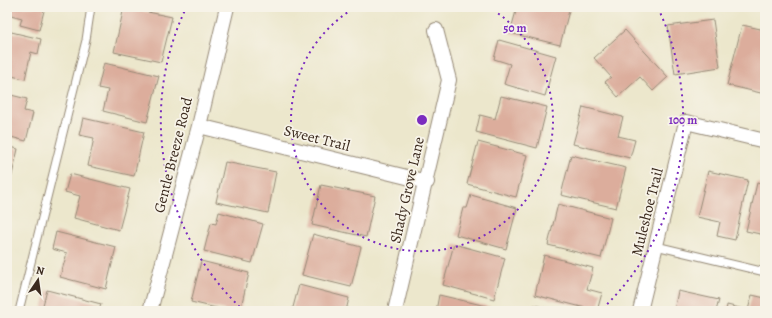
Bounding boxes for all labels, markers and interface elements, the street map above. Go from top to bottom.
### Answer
text: 50 m [503,20,527,36]
street label: Gentle Breeze Road [149,94,197,215]
text: 100 m [669,112,697,128]
centre of rings [415,113,429,127]
street label: Sweet Trail [282,120,353,156]
street label: Shady Grove Lane [385,135,429,245]
street label: Muleshoe Trail [626,165,668,258]
north arrow [18,260,58,300]
text: N [35,263,46,279]

